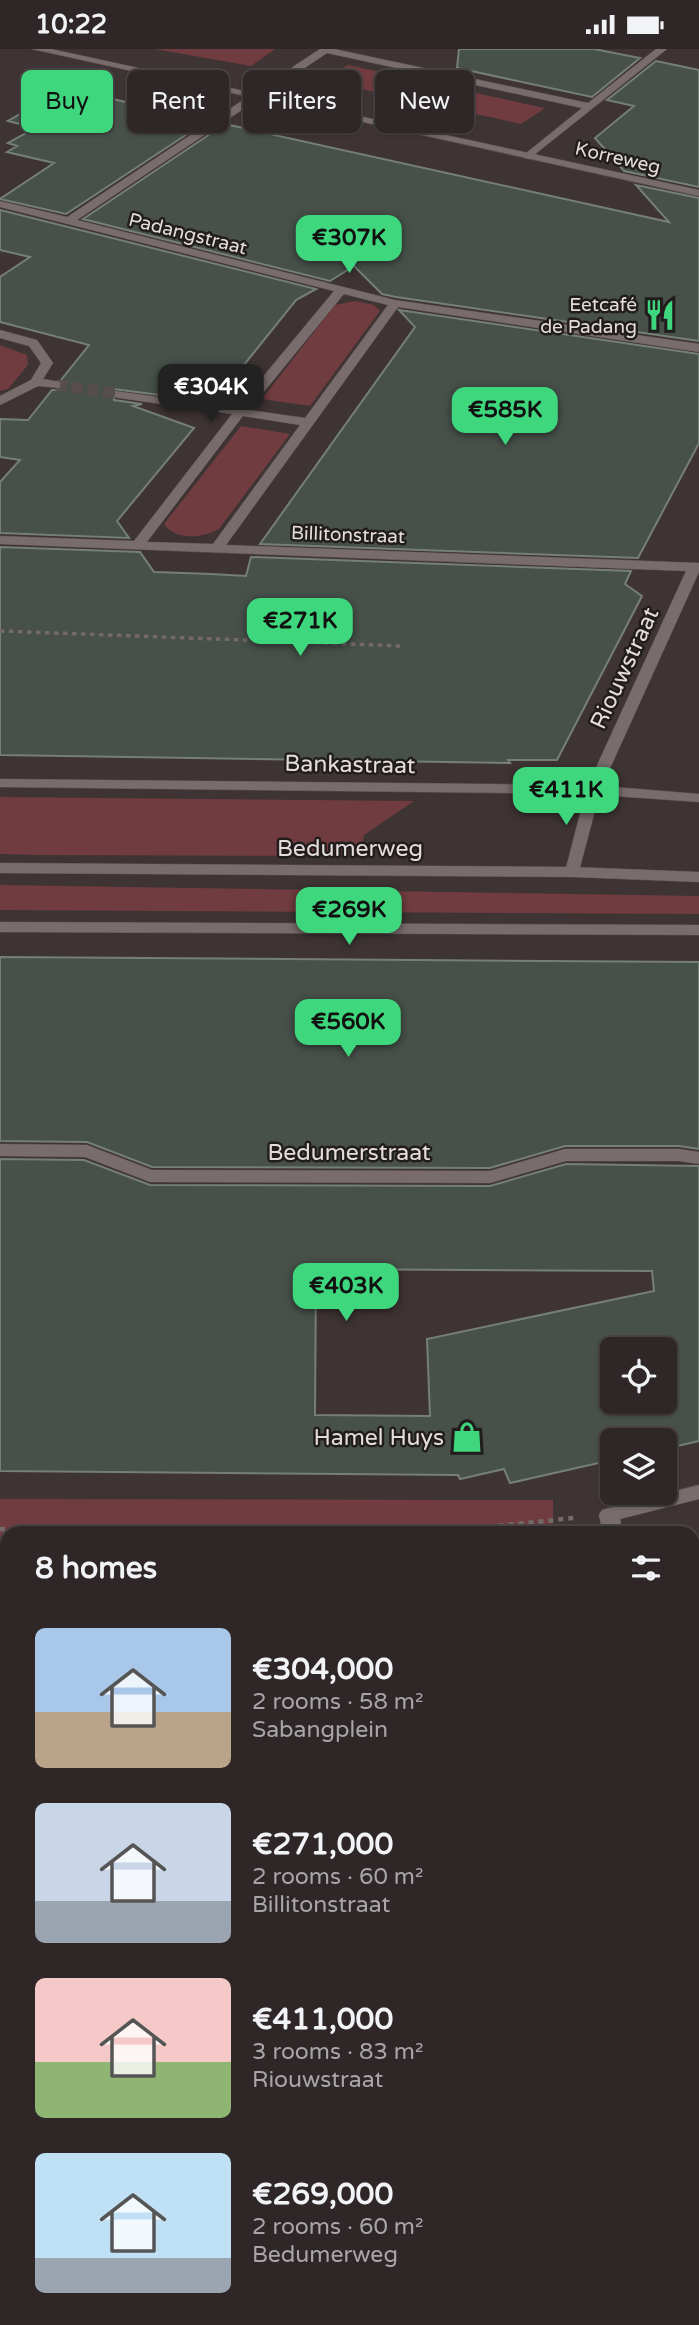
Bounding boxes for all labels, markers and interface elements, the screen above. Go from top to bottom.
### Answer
text: 10:22 [35,9,107,40]
chip: Buy [21,70,113,133]
chip: Rent [127,70,229,133]
chip: Filters [243,70,361,133]
chip: New [375,70,474,133]
street label: Korreweg [573,137,663,178]
street label: Padangstraat [126,209,249,259]
pin: €307K [300,215,398,275]
text: €307K [312,224,386,252]
place label: Eetcafé de Padang [540,294,637,338]
restaurant icon: Eetcafé de Padang [643,298,677,332]
pin: €304K [162,365,260,424]
text: €304K [174,373,248,401]
pin: €585K [456,387,554,447]
text: €585K [468,396,542,424]
street label: Billitonstraat [291,522,405,548]
pin: €271K [251,599,349,658]
street label: Riouwstraat [584,603,665,734]
text: €271K [263,607,337,635]
street label: Bankastraat [284,750,416,780]
pin: €411K [517,767,615,827]
text: €411K [529,776,603,804]
street label: Bedumerweg [277,835,423,863]
pin: €269K [300,887,398,947]
text: €269K [312,896,386,924]
pin: €560K [299,999,397,1059]
text: €560K [311,1008,385,1036]
street label: Bedumerstraat [267,1139,431,1167]
pin: €403K [297,1263,395,1323]
text: €403K [309,1272,383,1300]
map controls [600,1337,677,1505]
button: locate [600,1337,677,1414]
shop icon: Hamel Huys [450,1420,484,1454]
place label: Hamel Huys [313,1424,444,1452]
button: layers [600,1428,677,1505]
icon: filters [627,1549,665,1587]
text: 8 homes [35,1550,157,1587]
text: €304,000 [252,1651,393,1688]
icon: home [91,1656,175,1740]
text: 2 rooms · 58 m² [252,1688,423,1716]
text: Sabangplein [252,1716,388,1744]
text: €271,000 [252,1826,393,1863]
icon: home [91,1831,175,1915]
text: 2 rooms · 60 m² [252,1863,423,1891]
text: Billitonstraat [252,1891,390,1919]
text: €411,000 [252,2001,393,2038]
icon: home [91,2006,175,2090]
text: 3 rooms · 83 m² [252,2038,423,2066]
text: Riouwstraat [252,2066,383,2094]
text: €269,000 [252,2176,393,2213]
icon: home [91,2181,175,2265]
text: 2 rooms · 60 m² [252,2213,423,2241]
text: Bedumerweg [252,2241,398,2269]

